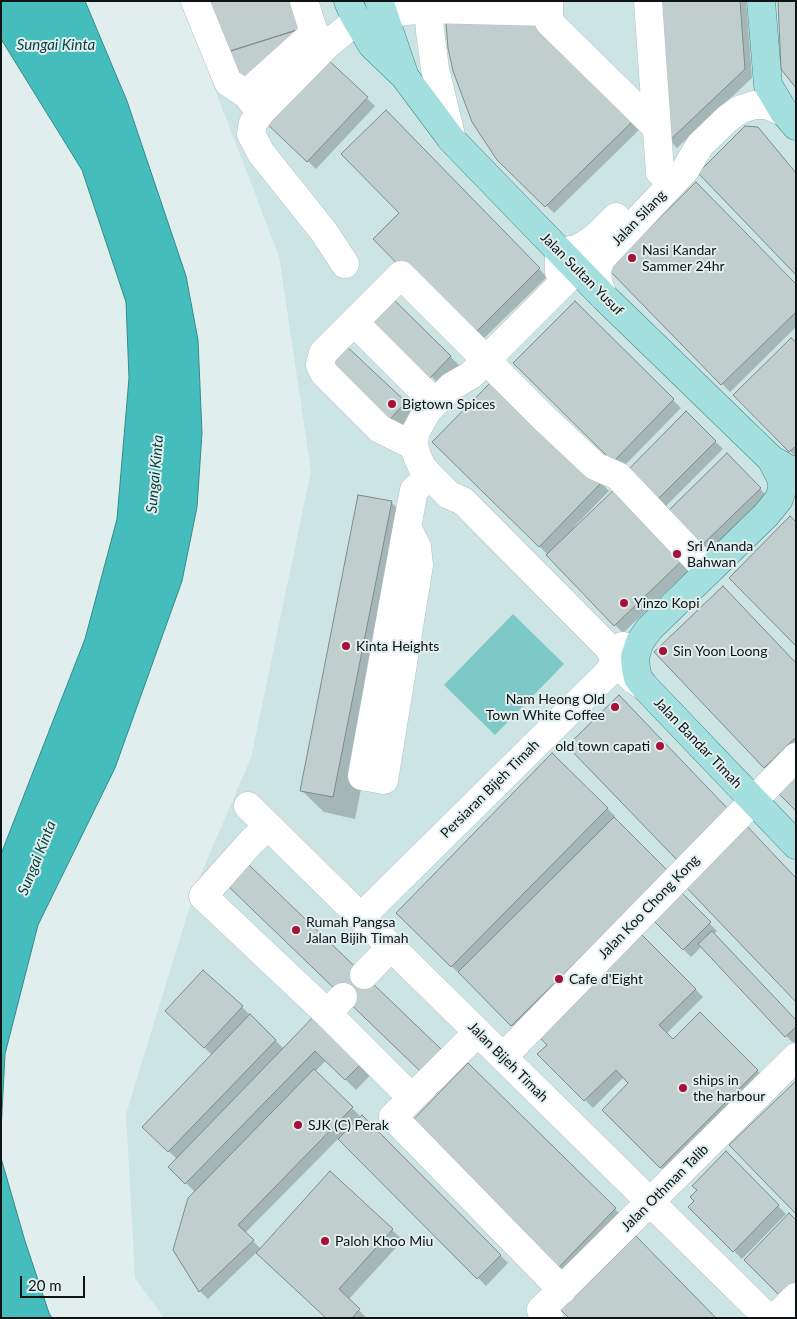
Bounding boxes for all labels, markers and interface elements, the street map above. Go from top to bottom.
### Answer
water label: Sungai Kinta [17,36,95,54]
street label: Jalan Silang [608,187,670,249]
street label: Jalan Sultan Yusuf [537,229,627,319]
place label: Nasi Kandar Sammer 24hr [642,242,725,274]
marker: Nasi Kandar Sammer 24hr [626,252,638,264]
place label: Bigtown Spices [402,396,495,412]
marker: Bigtown Spices [386,398,398,410]
water label: Sungai Kinta [143,434,167,514]
place label: Sri Ananda Bahwan [687,538,753,570]
marker: Sri Ananda Bahwan [671,548,683,560]
place label: Yinzo Kopi [634,595,700,611]
marker: Yinzo Kopi [618,597,630,609]
place label: Kinta Heights [356,638,439,654]
marker: Kinta Heights [340,640,352,652]
place label: Sin Yoon Loong [673,643,767,659]
marker: Sin Yoon Loong [657,645,669,657]
place label: Nam Heong Old Town White Coffee [486,691,605,724]
street label: Jalan Bandar Timah [651,694,745,792]
marker: Nam Heong Old Town White Coffee [609,701,621,713]
street label: Persiaran Bijeh Timah [437,736,543,842]
place label: old town capati [555,738,650,754]
marker: old town capati [654,740,666,752]
water label: Sungai Kinta [14,818,60,898]
street label: Jalan Koo Chong Kong [595,852,703,962]
place label: Rumah Pangsa Jalan Bijih Timah [306,914,409,946]
marker: Rumah Pangsa Jalan Bijih Timah [290,924,302,936]
place label: Cafe d'Eight [569,971,643,987]
marker: Cafe d'Eight [553,973,565,985]
street label: Jalan Bijeh Timah [464,1018,552,1106]
place label: ships in the harbour [693,1072,765,1104]
marker: ships in the harbour [677,1082,689,1094]
place label: SJK (C) Perak [308,1117,389,1133]
marker: SJK (C) Perak [292,1119,304,1131]
street label: Jalan Othman Talib [618,1141,712,1235]
place label: Paloh Khoo Miu [335,1233,433,1249]
marker: Paloh Khoo Miu [319,1235,331,1247]
scale bar [22,1266,88,1298]
text: 20 m [28,1276,62,1294]

